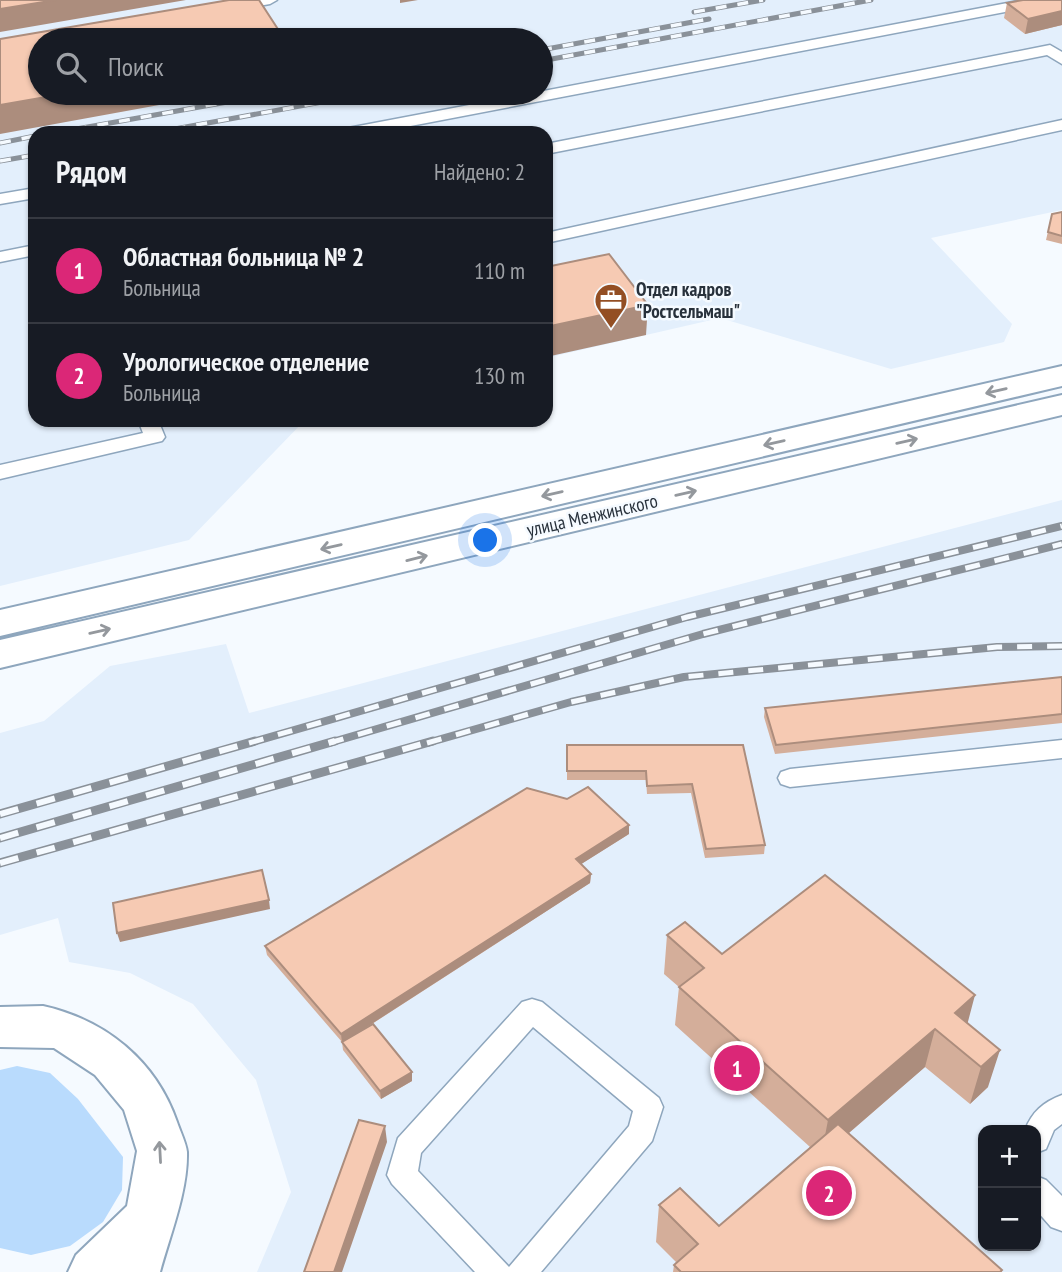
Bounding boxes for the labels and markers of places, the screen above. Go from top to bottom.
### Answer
place label: Отдел кадров "Ростсельмаш" [636,277,740,323]
office icon: Отдел кадров "Ростсельмаш" [592,281,630,330]
pin: 1 [714,1042,760,1094]
pin: 2 [806,1167,852,1219]

